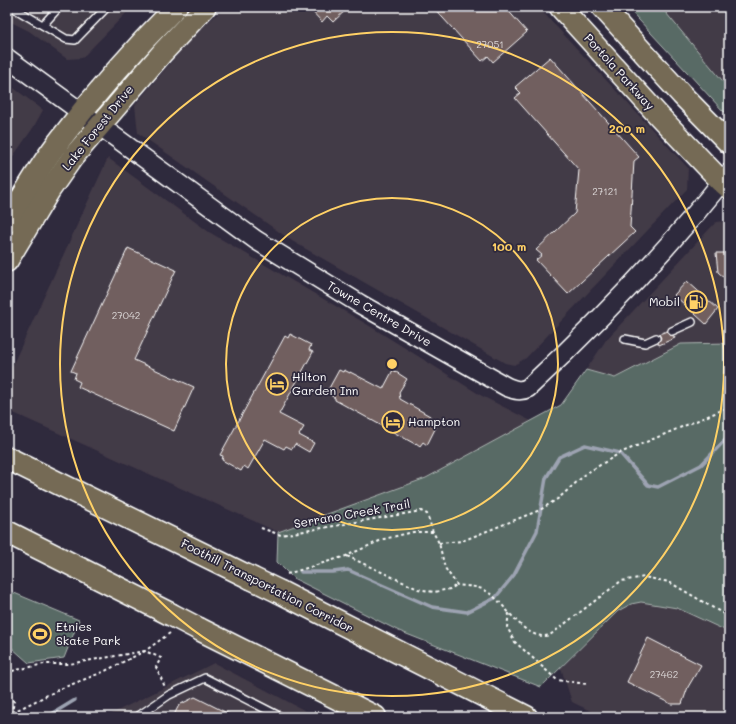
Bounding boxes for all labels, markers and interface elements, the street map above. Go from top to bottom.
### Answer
street label: Portola Parkway [581,30,658,113]
house number: 27051 [476,37,504,51]
street label: Lake Forest Drive [58,81,137,173]
text: 200 m [609,120,645,136]
house number: 27121 [592,184,618,198]
text: 100 m [492,238,526,254]
street label: Towne Centre Drive [324,277,435,350]
fuel station icon: Mobil [683,289,709,315]
place label: Mobil [649,293,680,309]
house number: 27042 [112,308,140,322]
centre of rings [385,357,399,371]
place label: Hilton Garden Inn [292,368,358,398]
hotel icon: Hilton Garden Inn [264,371,290,397]
hotel icon: Hampton [380,409,406,435]
place label: Hampton [408,413,460,429]
street label: Serrano Creek Trail [292,495,411,531]
street label: Foothill Transportation Corridor [179,535,356,636]
place label: Etnies Skate Park [56,618,120,648]
sports icon: Etnies Skate Park [27,621,53,647]
house number: 27462 [650,667,678,681]

